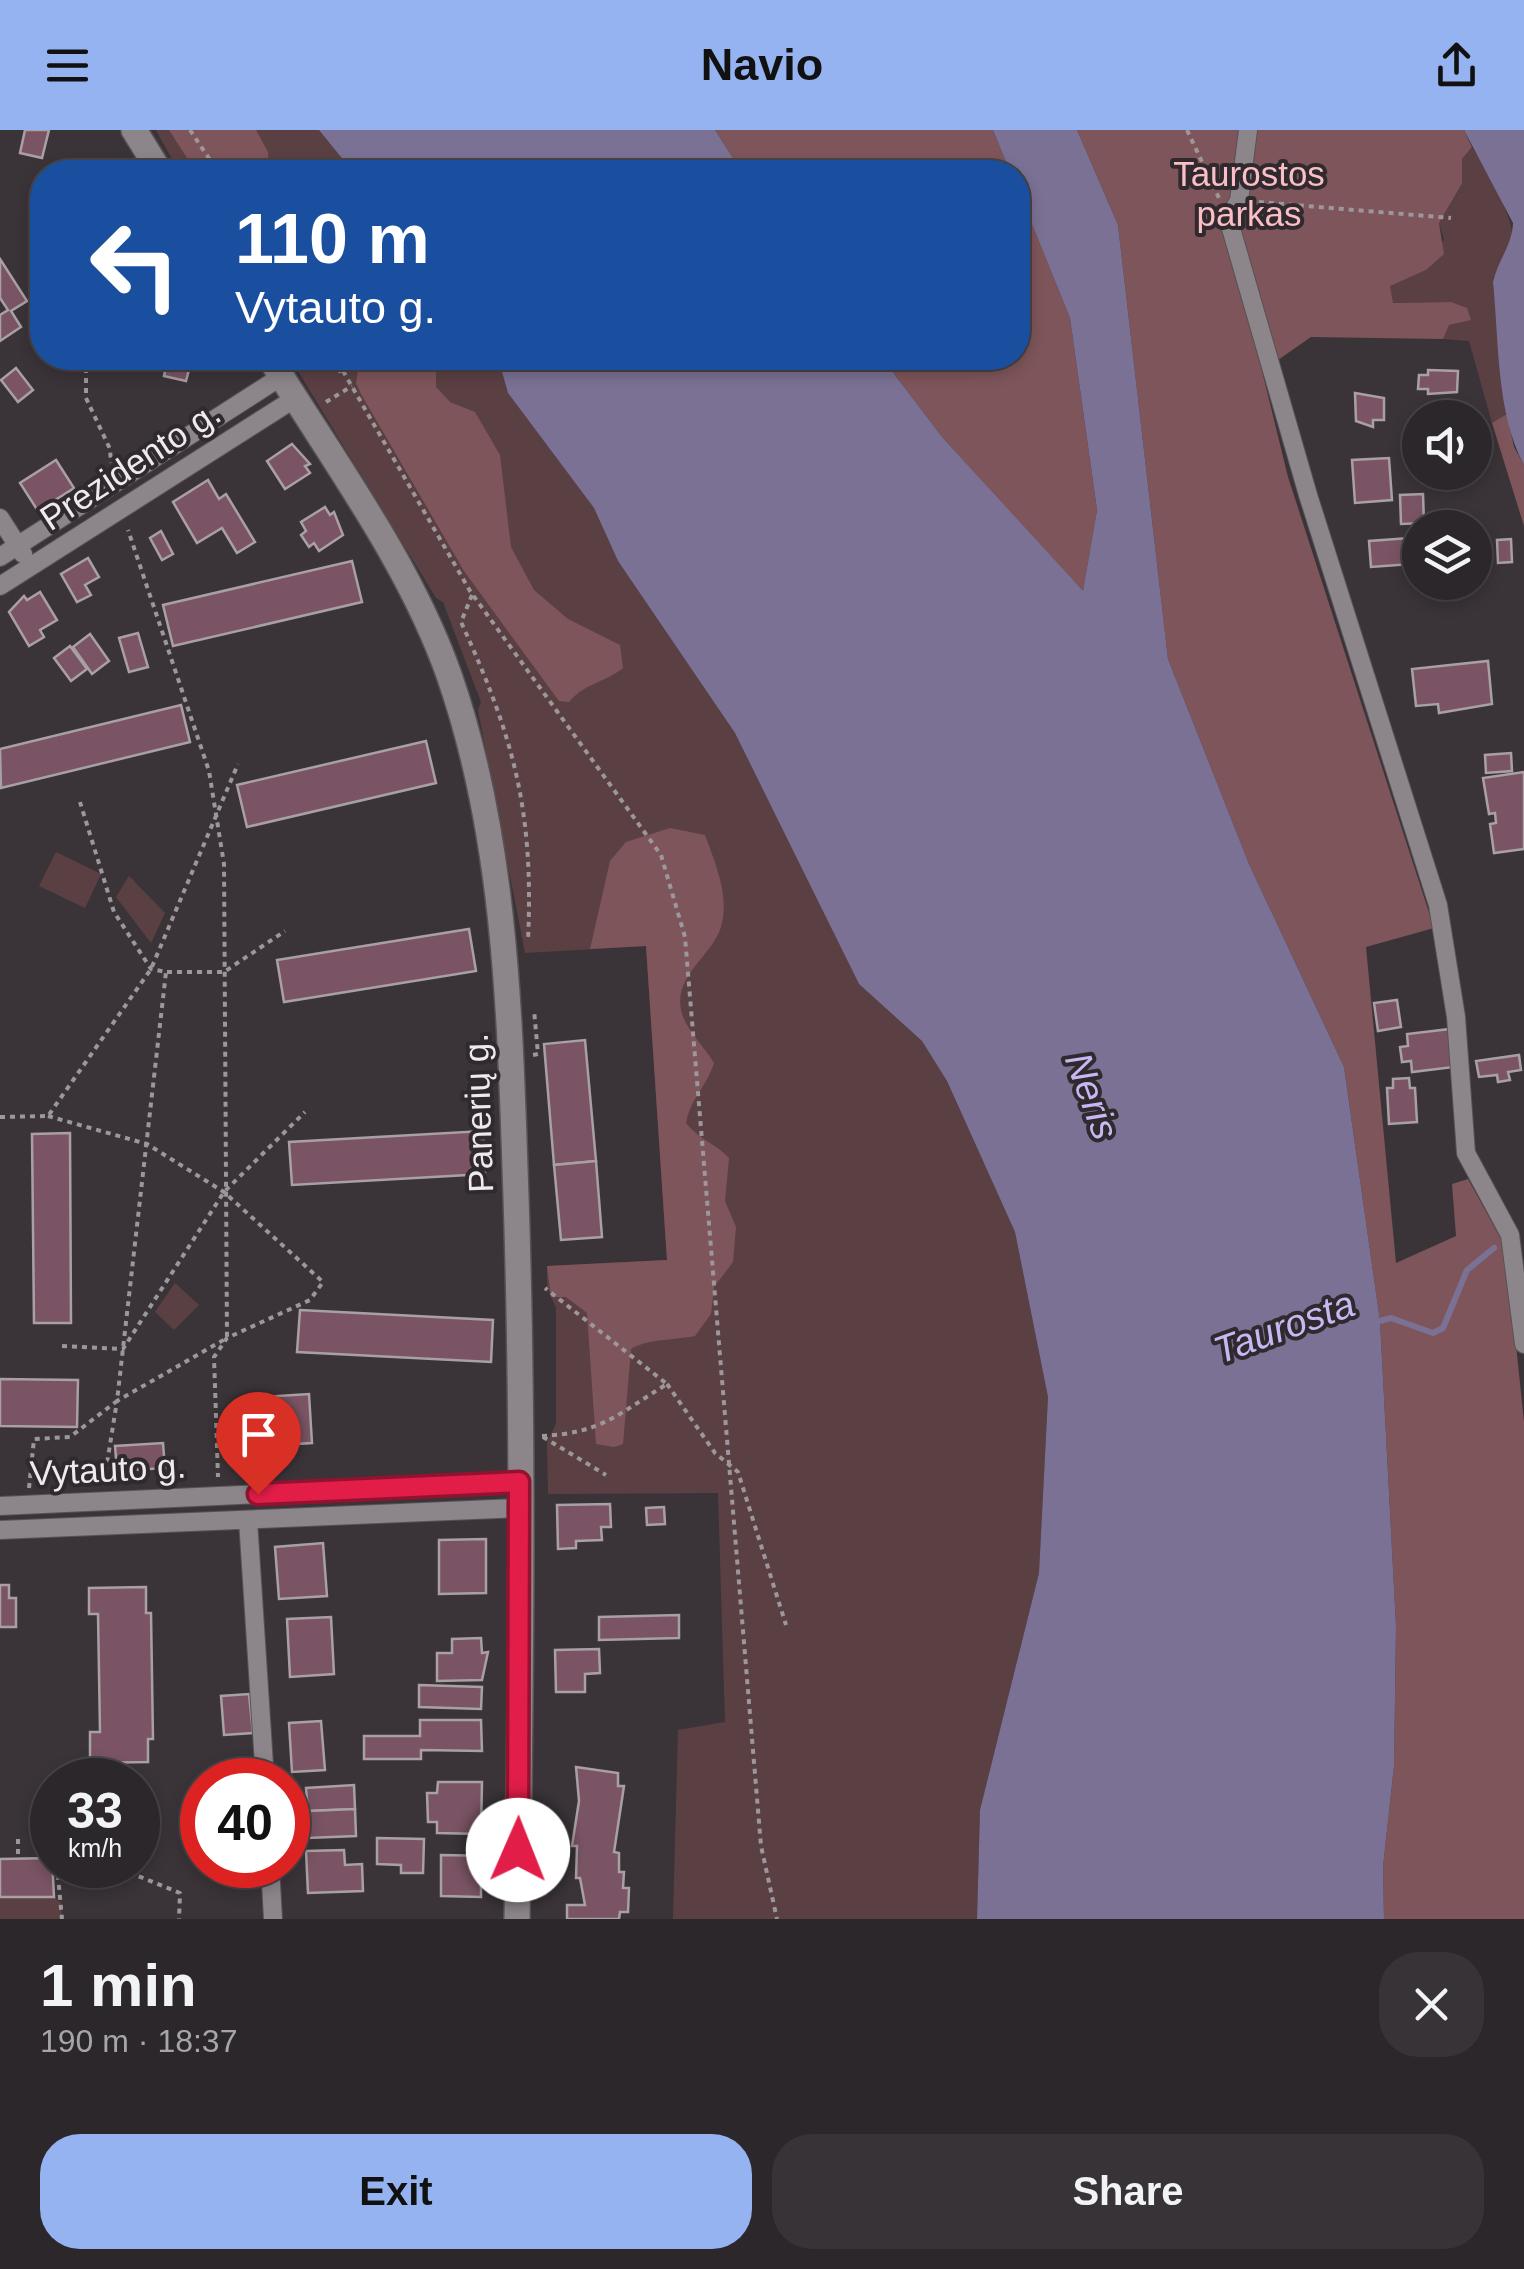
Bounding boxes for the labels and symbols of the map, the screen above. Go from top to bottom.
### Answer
park label: Taurostos parkas [1173,154,1325,233]
street label: Prezidento g. [33,392,227,538]
street label: Panerių g. [456,1033,500,1193]
water label: Neris [1057,1047,1127,1145]
water label: Taurosta [1208,1282,1360,1372]
pin [216,1392,301,1495]
street label: Vytauto g. [29,1445,187,1493]
speed limit sign: 40 [180,1758,310,1888]
position arrow [466,1798,570,1902]

